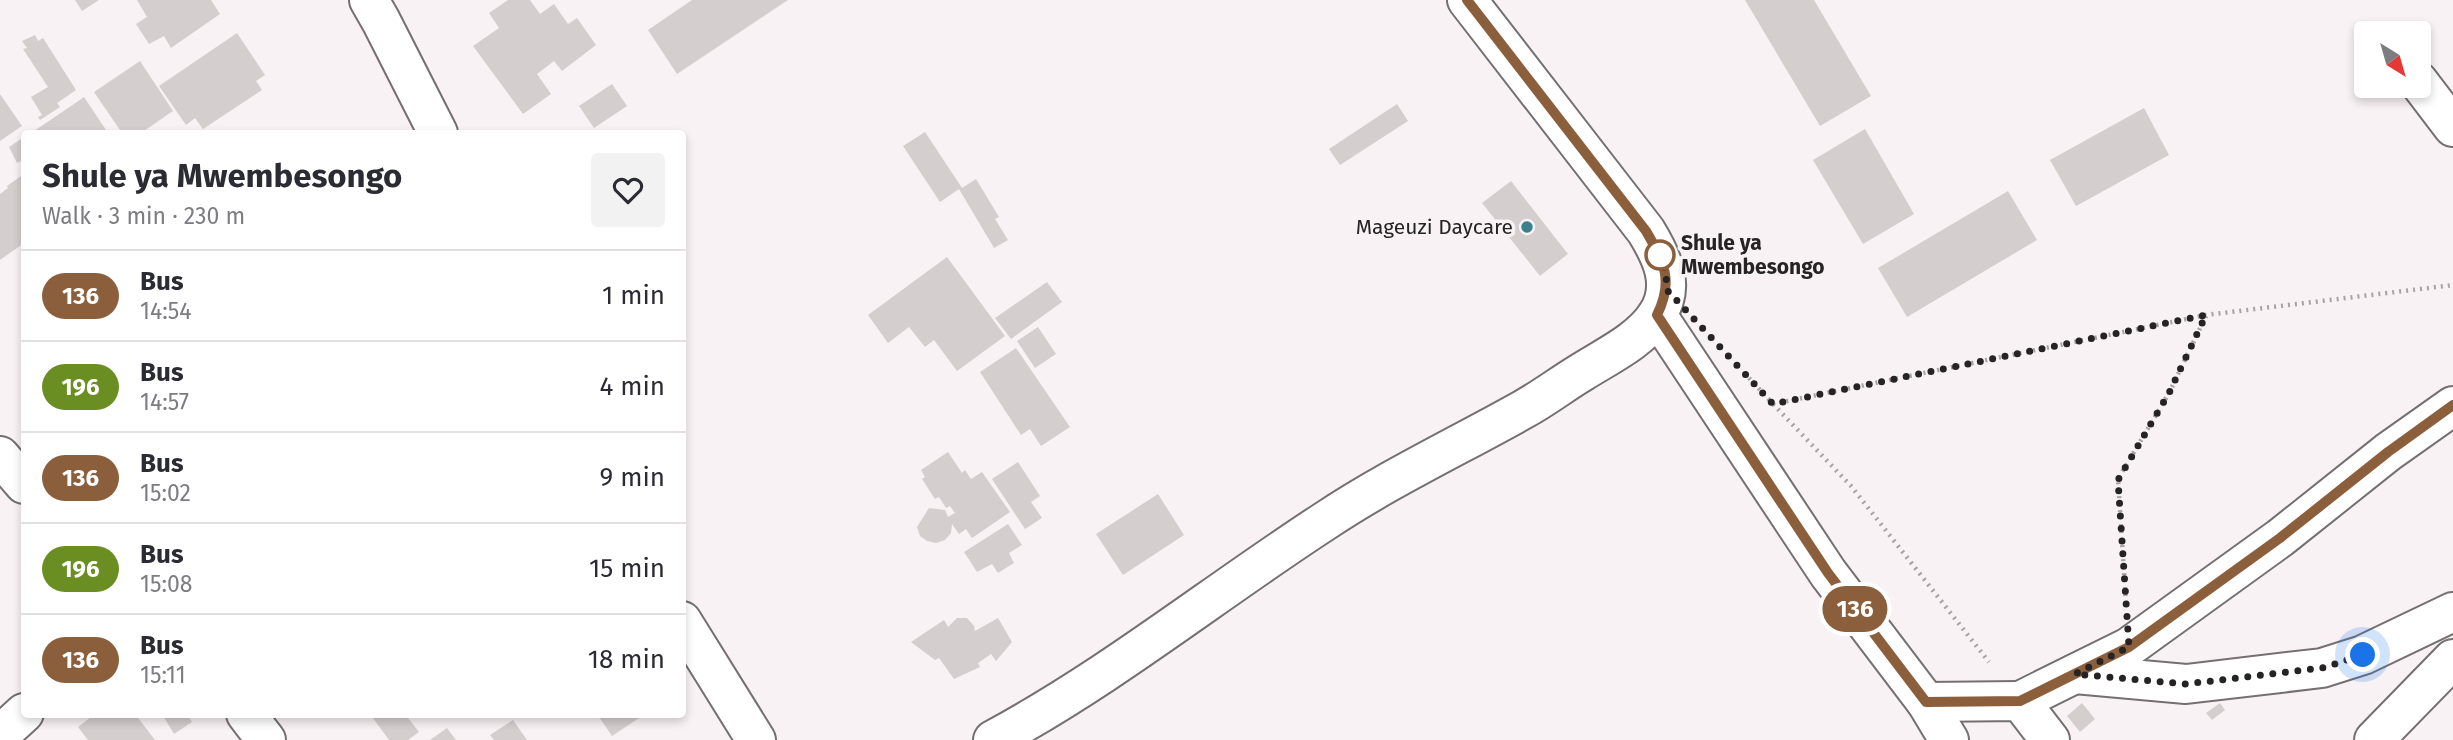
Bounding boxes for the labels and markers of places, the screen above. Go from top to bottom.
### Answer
place label: Mageuzi Daycare [1356,214,1513,240]
marker: Mageuzi Daycare [1519,219,1535,235]
place label: Shule ya Mwembesongo [1681,230,1825,280]
marker: Shule ya Mwembesongo [1645,240,1675,270]

